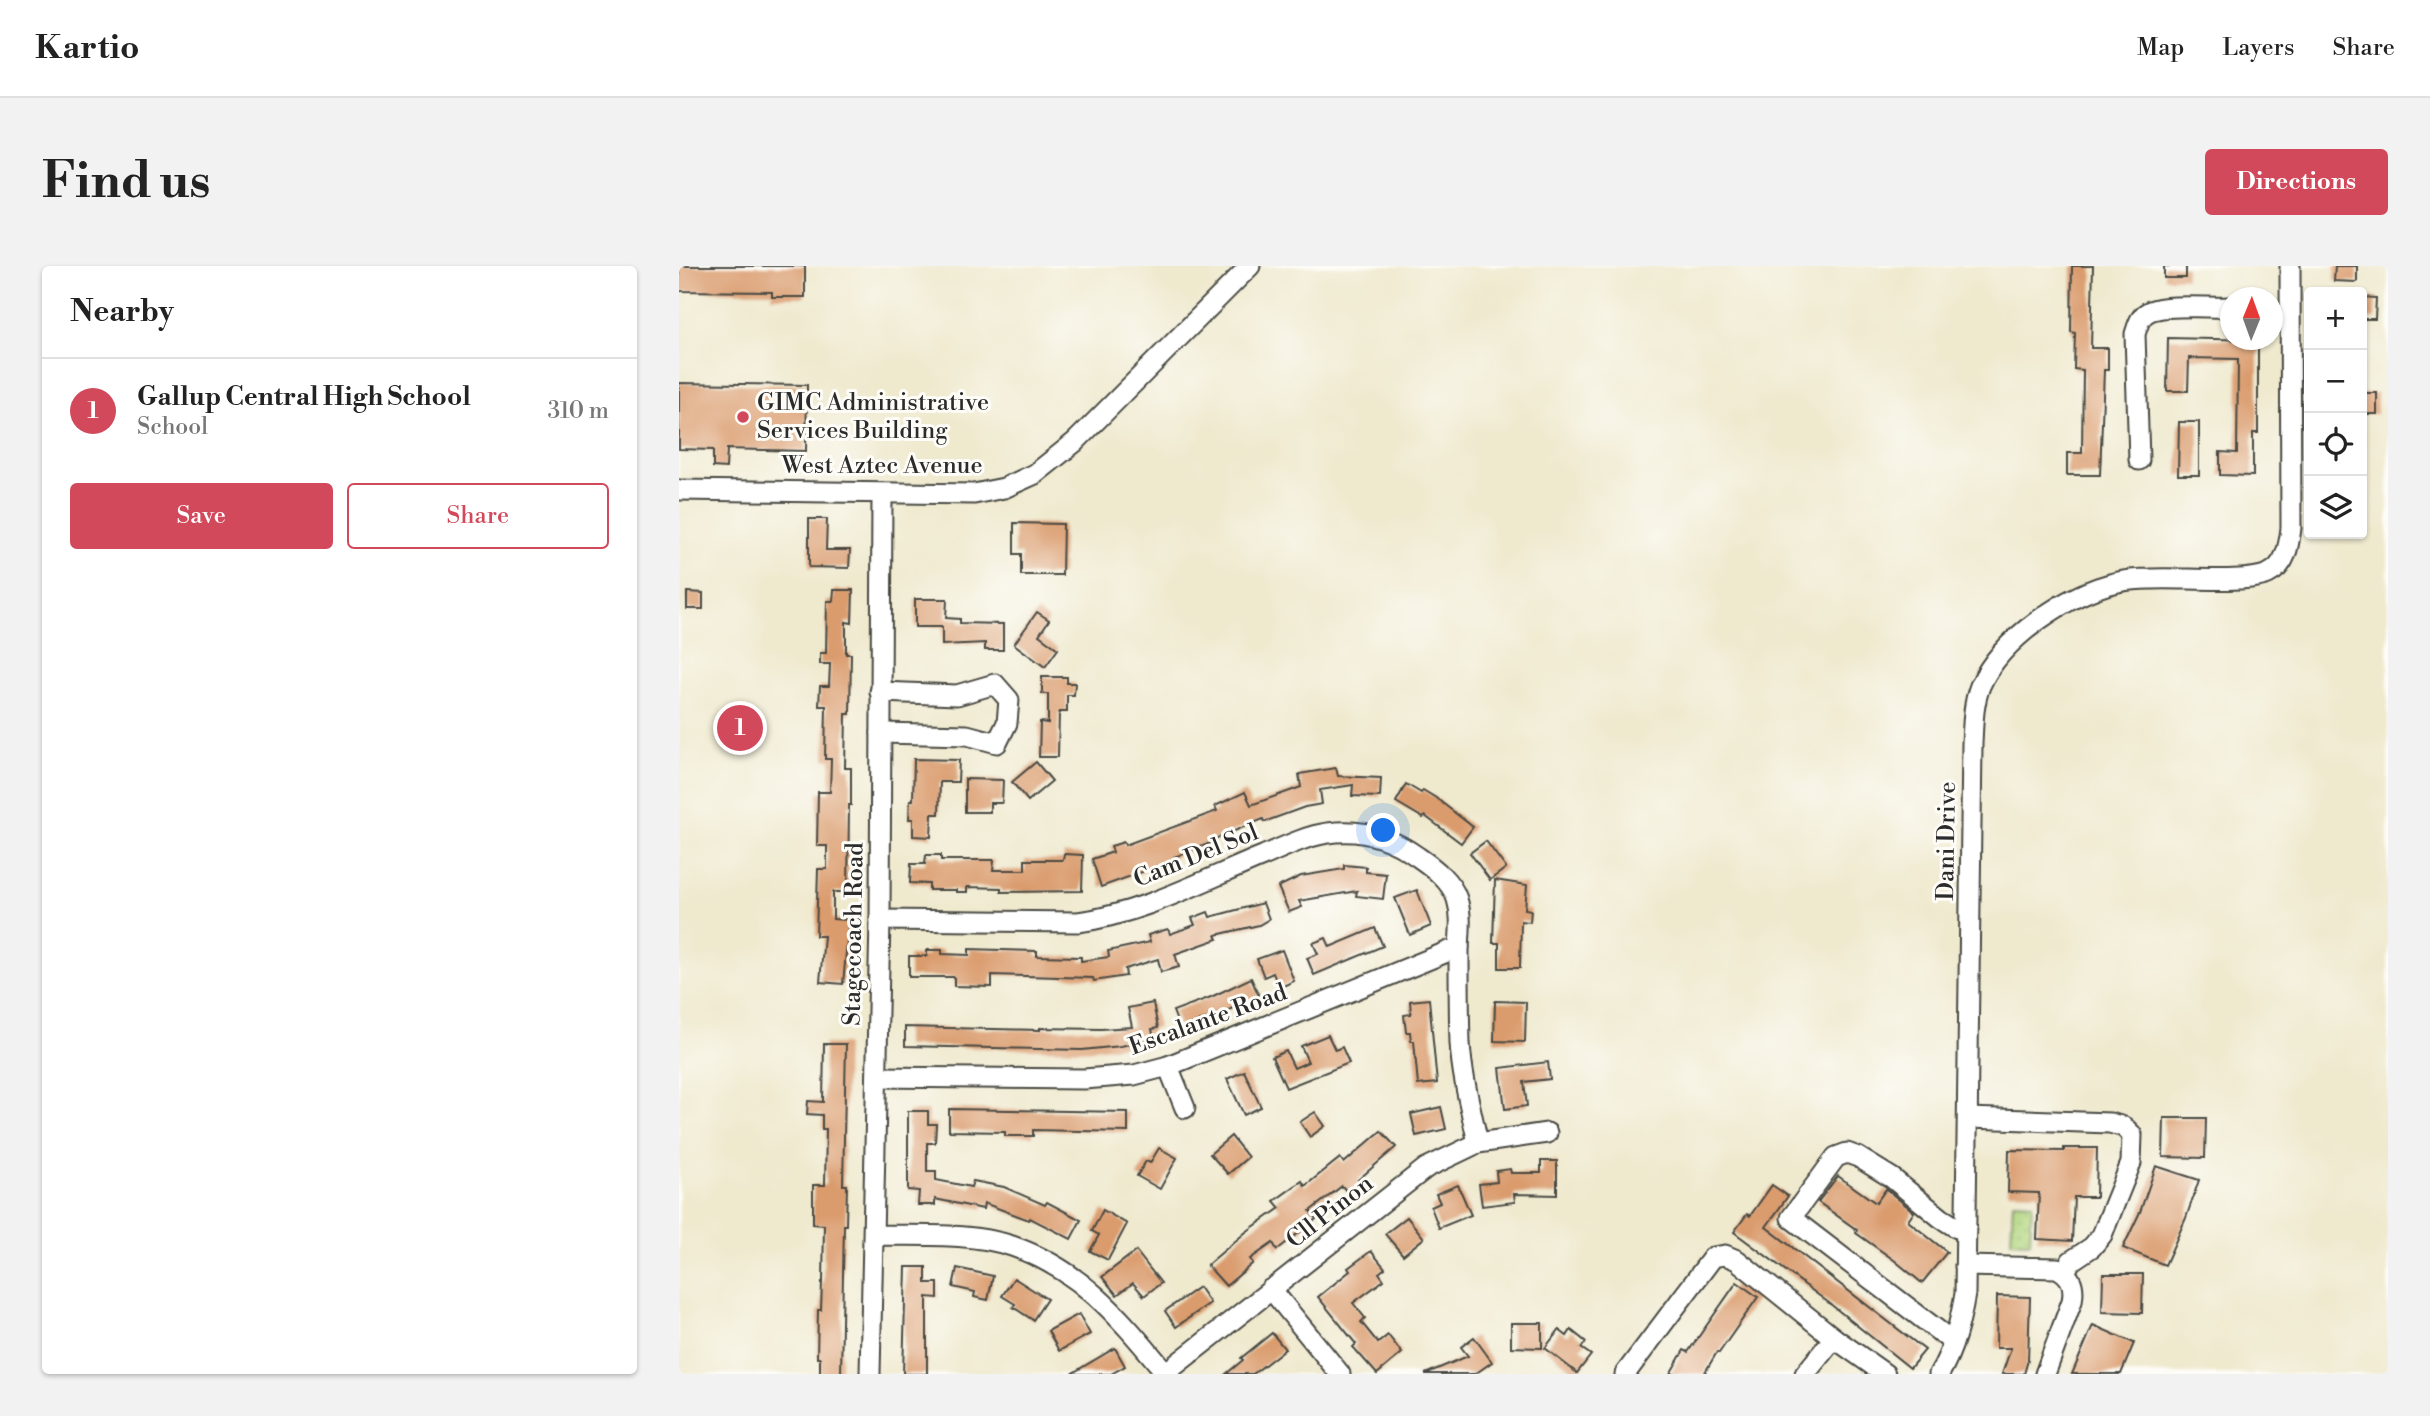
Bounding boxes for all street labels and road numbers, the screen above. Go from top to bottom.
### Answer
street label: West Aztec Avenue [780,451,983,481]
street label: Dani Drive [1931,781,1963,901]
street label: Cam Del Sol [1129,817,1263,895]
street label: Stagecoach Road [837,842,871,1026]
street label: Escalante Road [1125,977,1291,1062]
street label: Cll Pinon [1281,1169,1379,1255]

